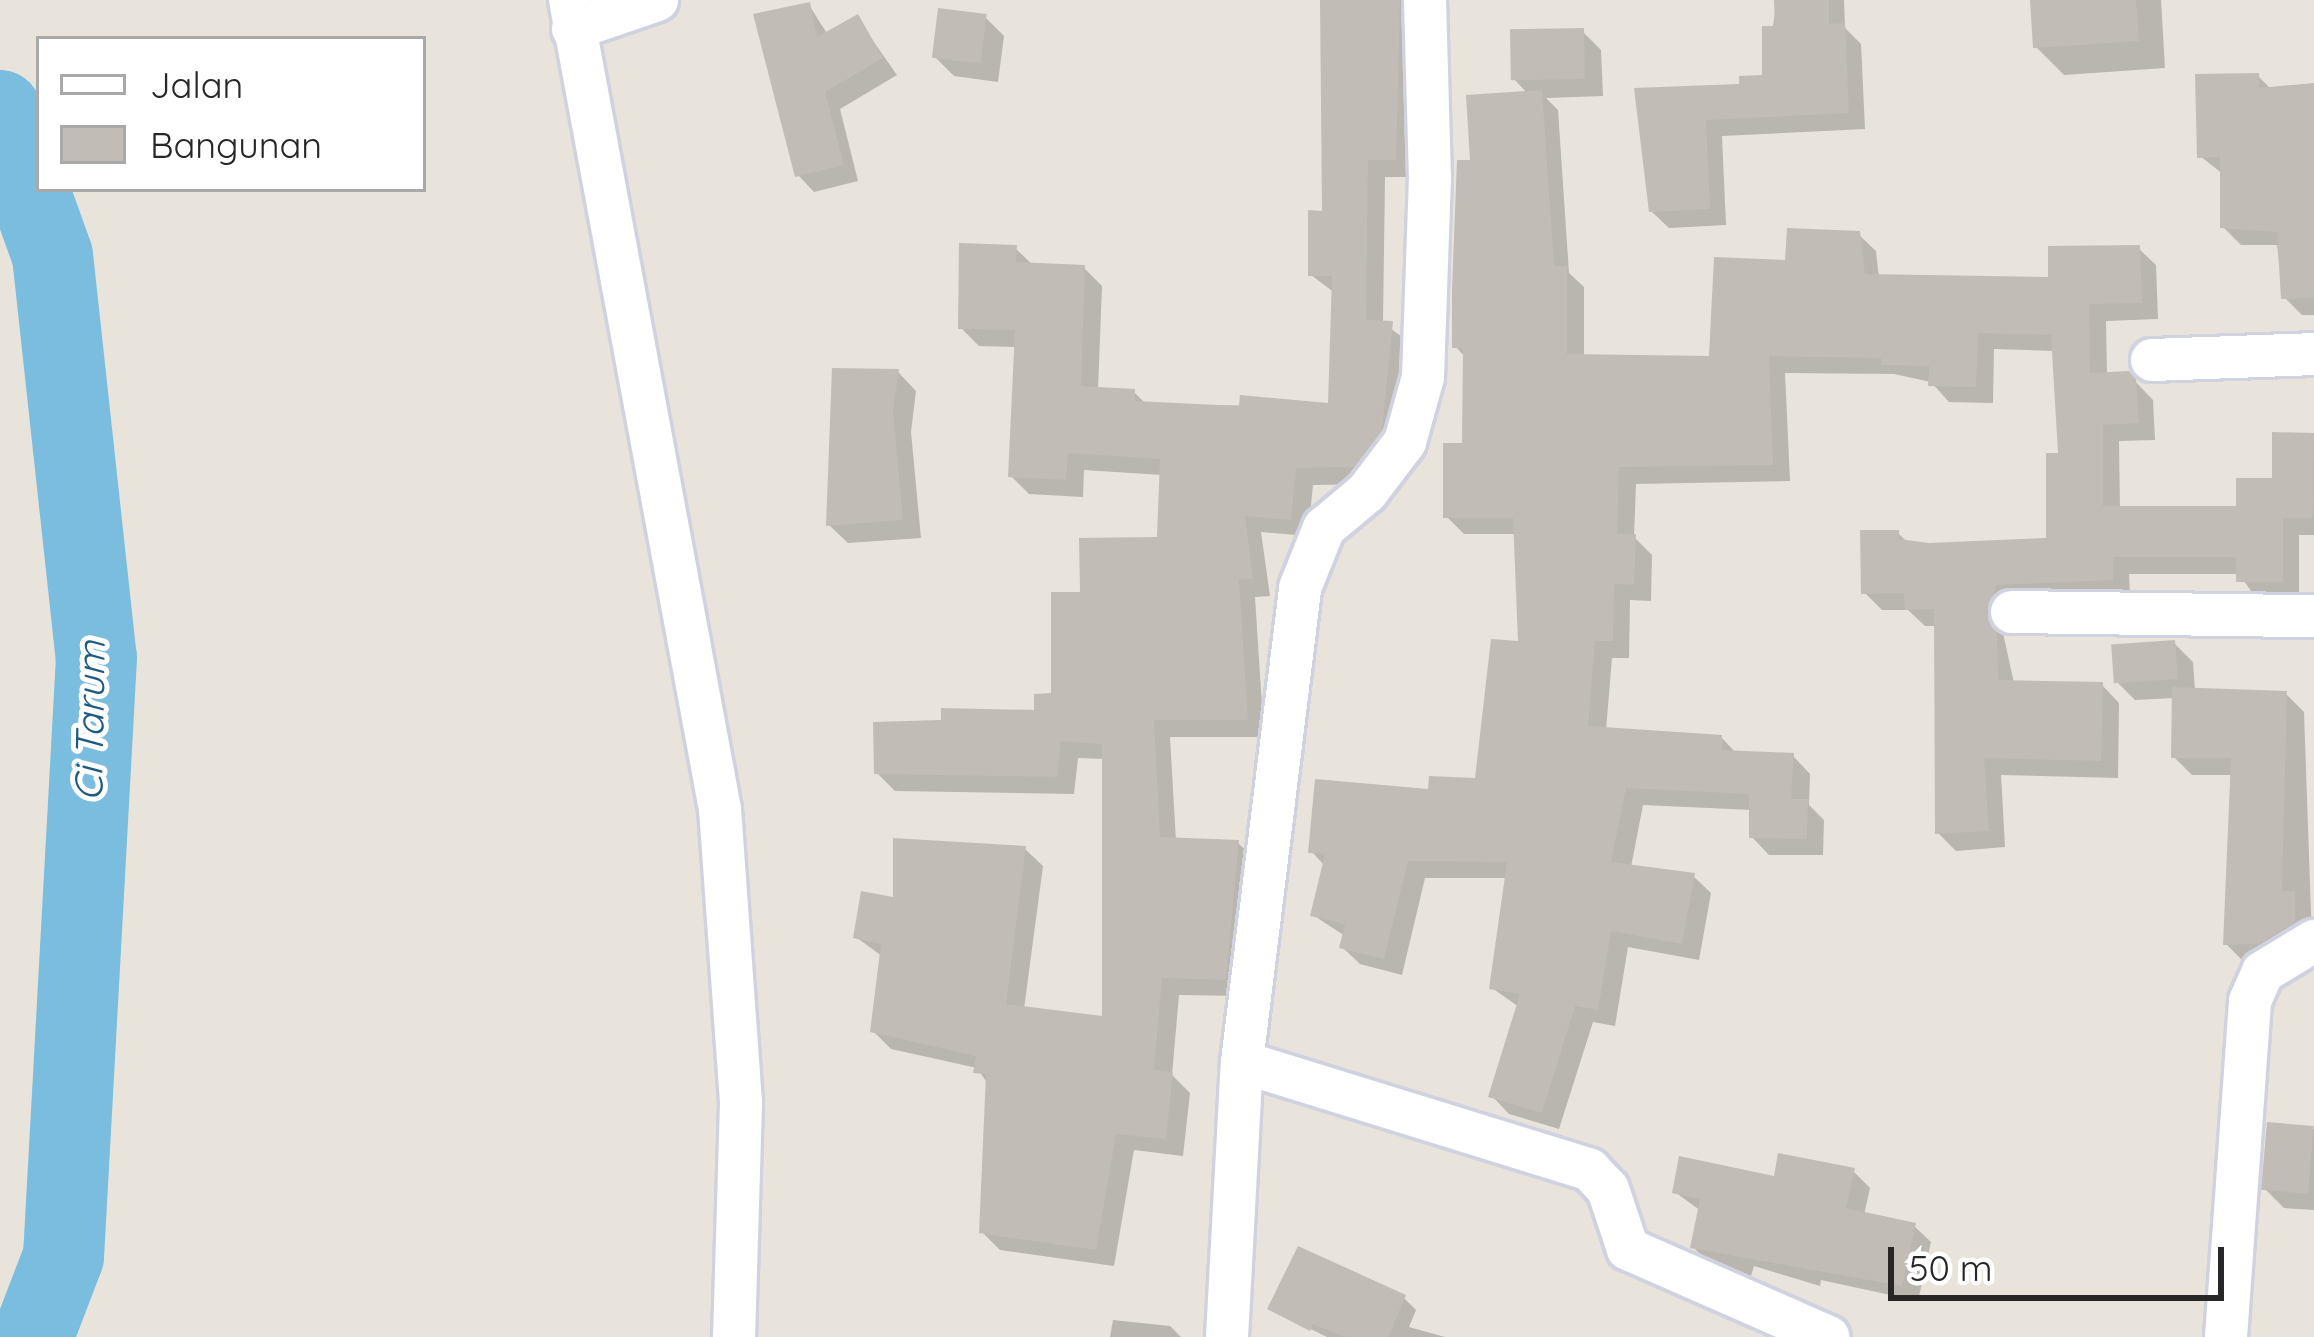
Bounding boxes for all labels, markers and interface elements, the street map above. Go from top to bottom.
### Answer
legend [36,36,426,192]
text: Jalan [150,62,243,107]
text: Bangunan [150,122,322,167]
water label: Ci Tarum [65,640,115,802]
scale bar [1894,1223,2230,1297]
text: 50 m [1909,1245,1993,1290]

